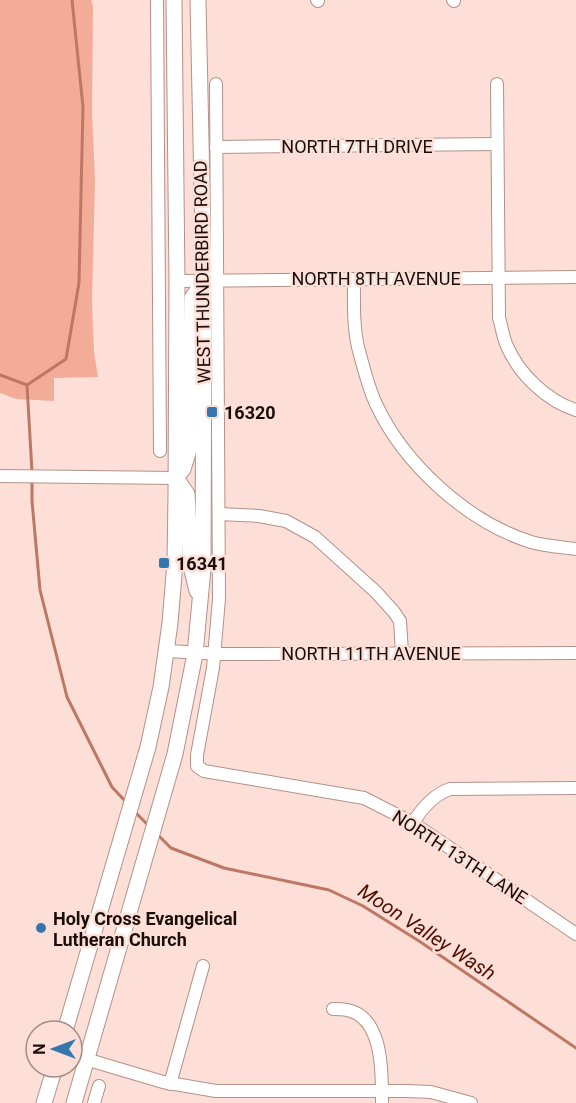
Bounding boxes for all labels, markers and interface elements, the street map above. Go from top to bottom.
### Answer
street label: NORTH 7TH DRIVE [281,136,433,157]
street label: WEST THUNDERBIRD ROAD [190,160,214,384]
street label: NORTH 8TH AVENUE [291,268,461,289]
place label: 16320 [224,402,276,423]
marker: 16320 [205,405,219,419]
place label: 16341 [176,553,228,574]
marker: 16341 [157,556,171,570]
street label: NORTH 11TH AVENUE [281,643,461,664]
street label: NORTH 13TH LANE [389,806,531,908]
water label: Moon Valley Wash [354,879,500,985]
place label: Holy Cross Evangelical Lutheran Church [53,908,237,950]
marker: Holy Cross Evangelical Lutheran Church [34,921,48,935]
north arrow [24,1019,84,1079]
text: N [30,1043,49,1055]

